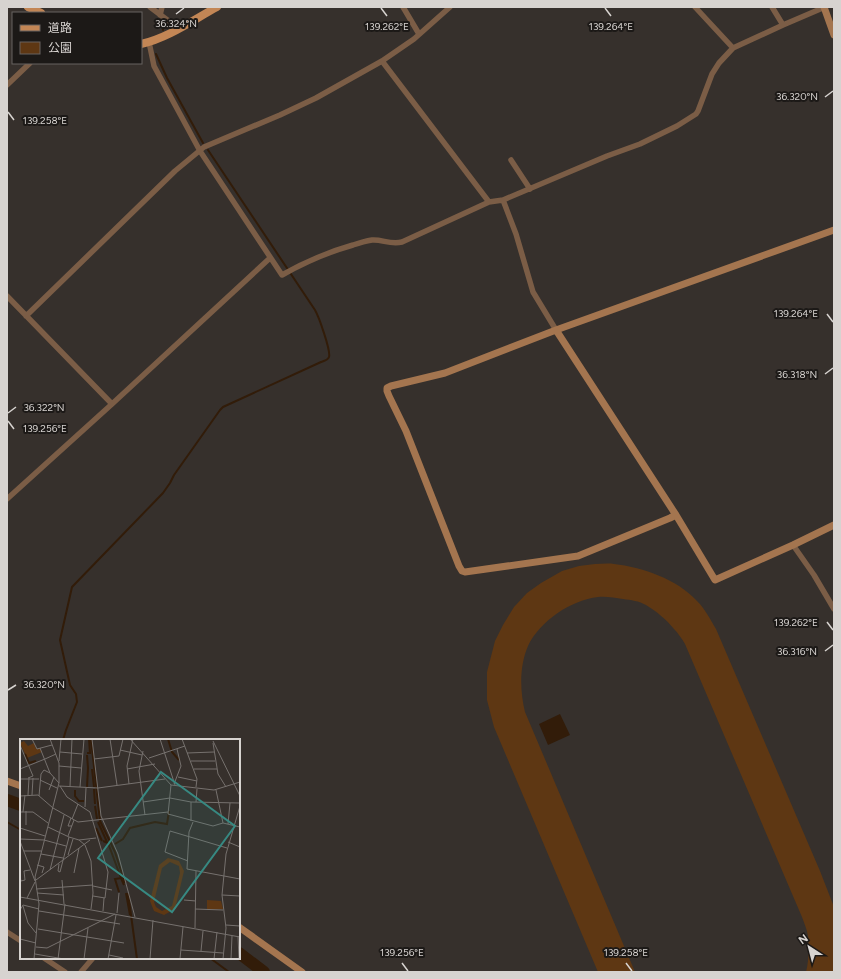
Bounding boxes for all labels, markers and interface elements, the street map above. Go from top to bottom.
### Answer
legend [12,12,142,64]
text: 36.324°N [155,17,197,30]
text: 139.262°E [365,20,409,33]
text: 139.264°E [589,20,633,33]
text: 道路 [48,21,72,35]
text: 公園 [48,41,72,55]
text: 36.320°N [776,90,818,103]
text: 139.258°E [23,114,67,127]
text: 139.264°E [774,307,818,320]
text: 36.318°N [777,368,817,381]
text: 36.322°N [23,401,65,414]
text: 139.256°E [23,422,67,435]
text: 139.262°E [774,616,818,629]
text: 36.316°N [777,645,817,658]
text: 36.320°N [23,678,65,691]
inset map [20,739,240,959]
north arrow [789,927,829,967]
text: N [796,932,811,947]
text: 139.256°E [380,946,424,959]
text: 139.258°E [604,946,648,959]

